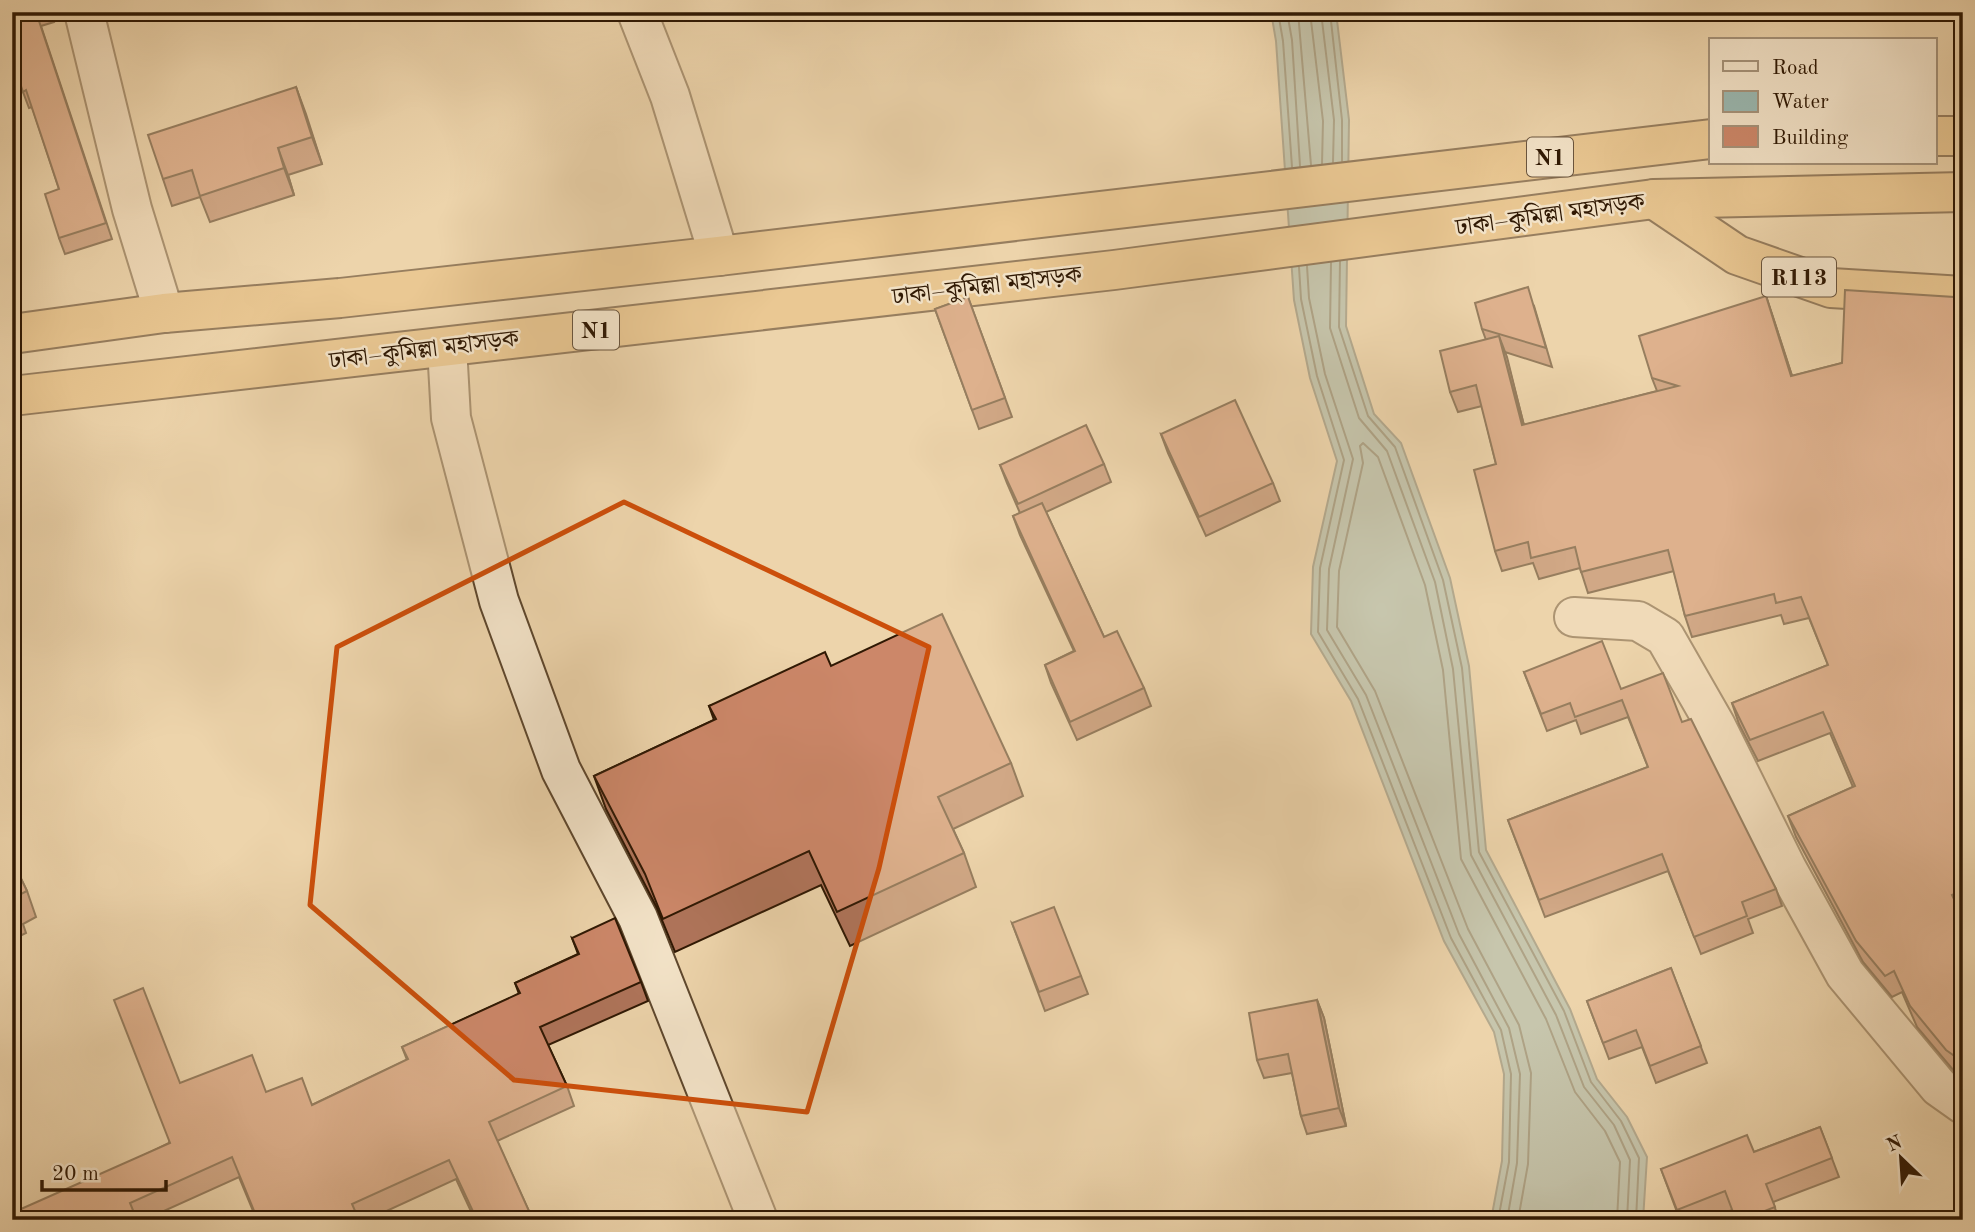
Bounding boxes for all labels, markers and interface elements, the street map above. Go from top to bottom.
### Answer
legend [1709,38,1937,164]
text: Road [1772,58,1819,79]
text: Water [1772,92,1829,113]
text: Building [1772,128,1849,149]
road number: N1 [1527,138,1573,176]
street label: ঢাকা–কুমিল্লা মহাসড়ক [1453,187,1648,242]
road number: R113 [1762,258,1836,296]
street label: ঢাকা–কুমিল্লা মহাসড়ক [890,259,1084,311]
road number: N1 [573,310,619,350]
street label: ঢাকা–কুমিল্লা মহাসড়ক [327,323,521,375]
north arrow [1867,1124,1937,1194]
text: N [1884,1133,1906,1157]
scale bar [42,1148,166,1192]
text: 20 m [52,1164,99,1185]

